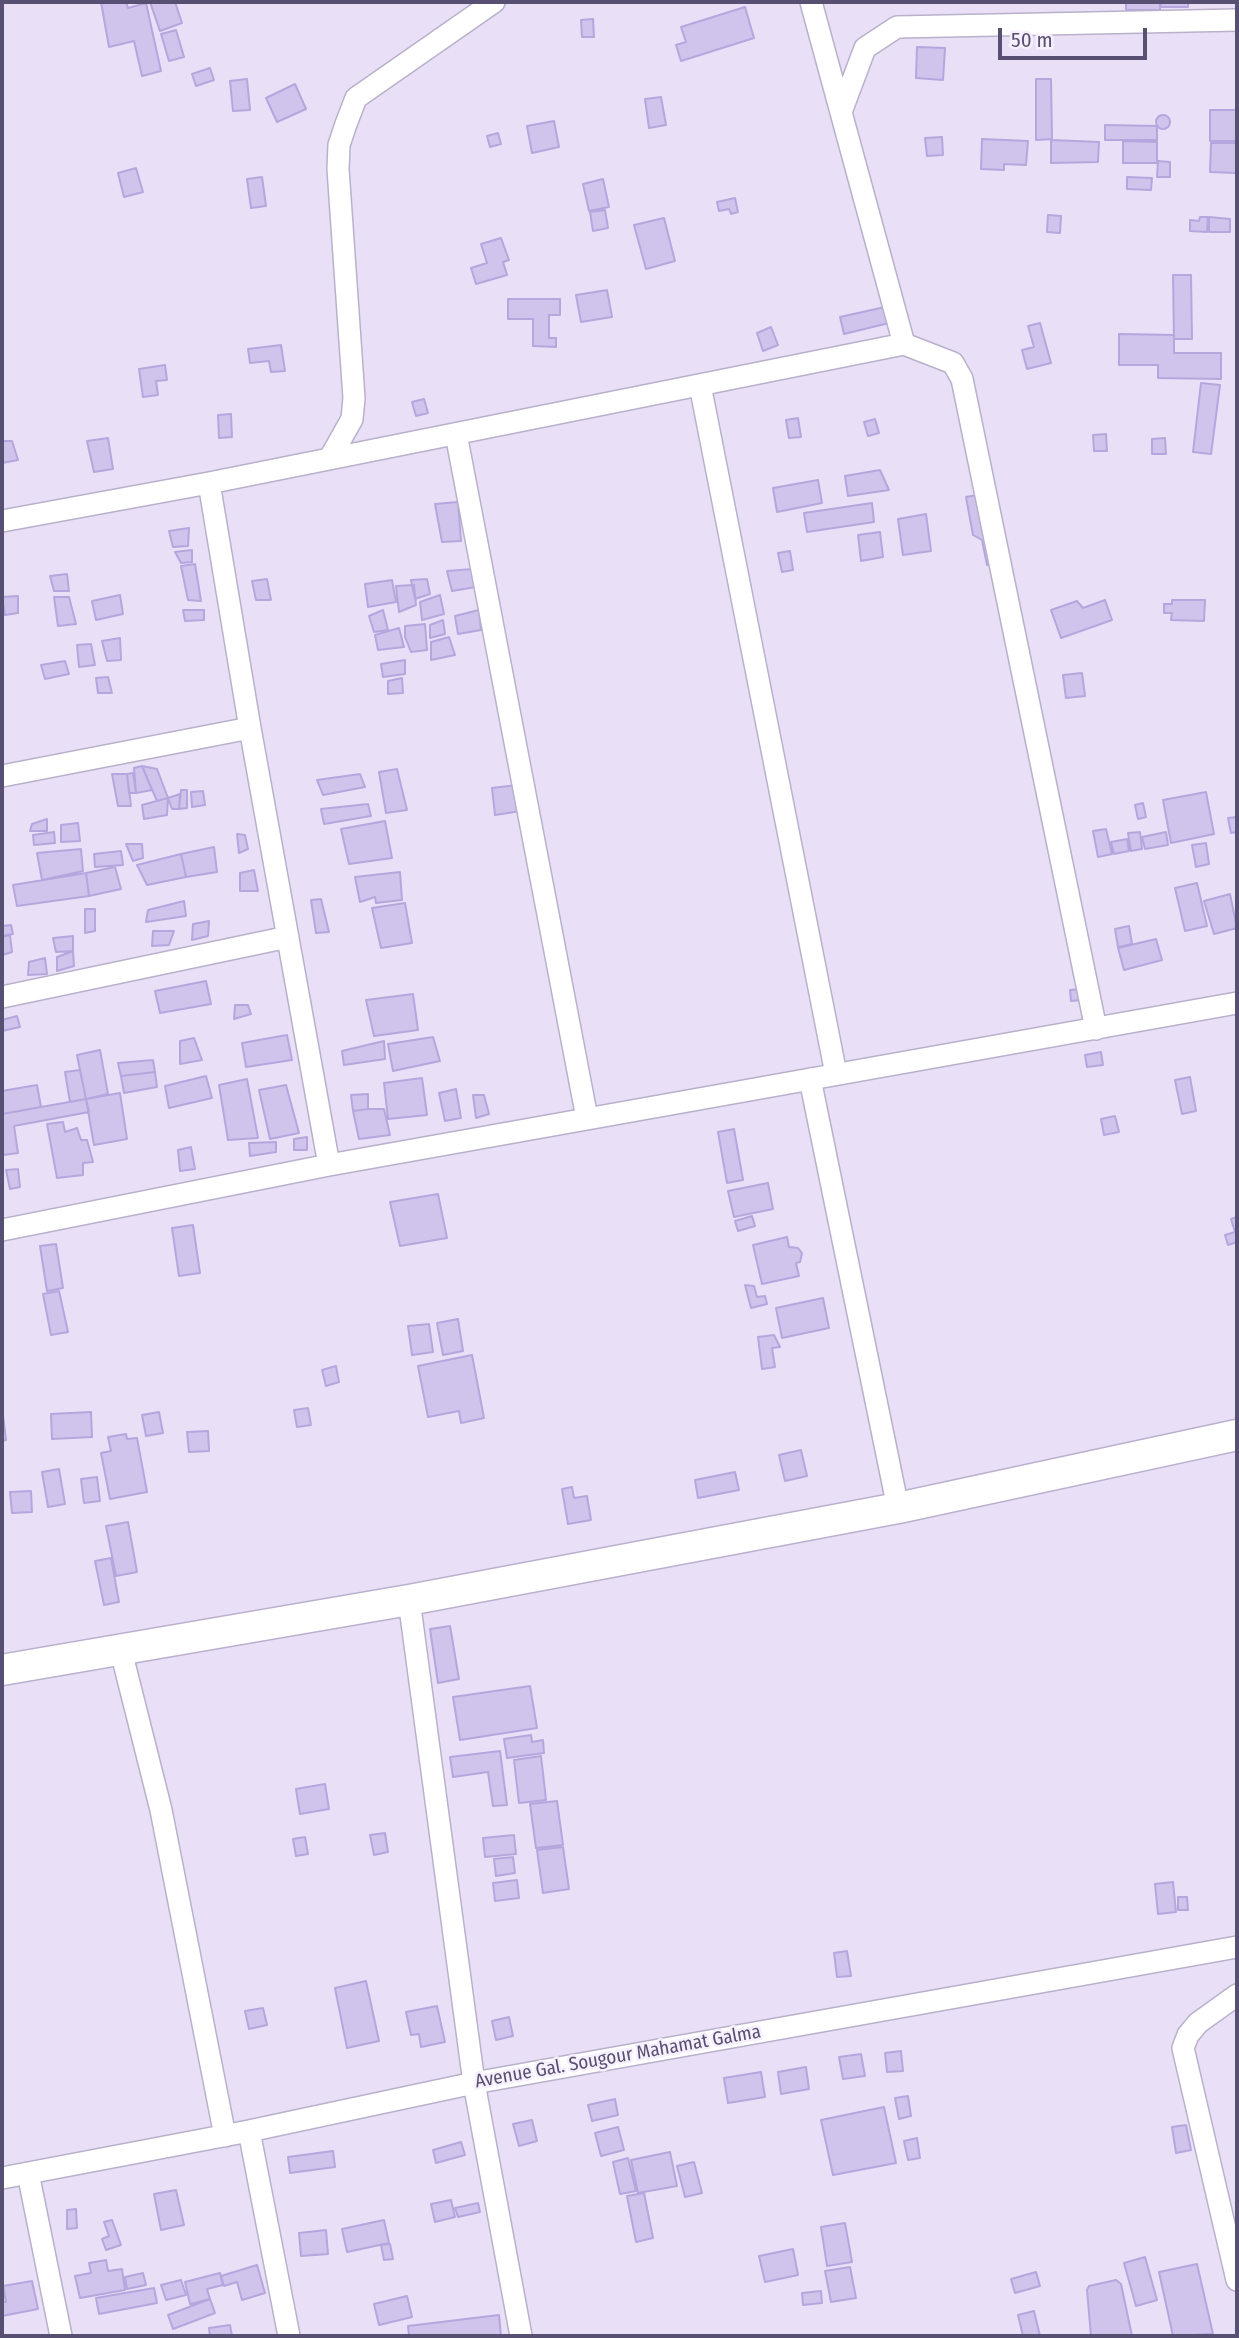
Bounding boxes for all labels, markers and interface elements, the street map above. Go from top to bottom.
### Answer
scale bar [1001,14,1150,58]
text: 50 m [1011,27,1053,53]
street label: Avenue Gal. Sougour Mahamat Galma [473,2021,763,2093]

